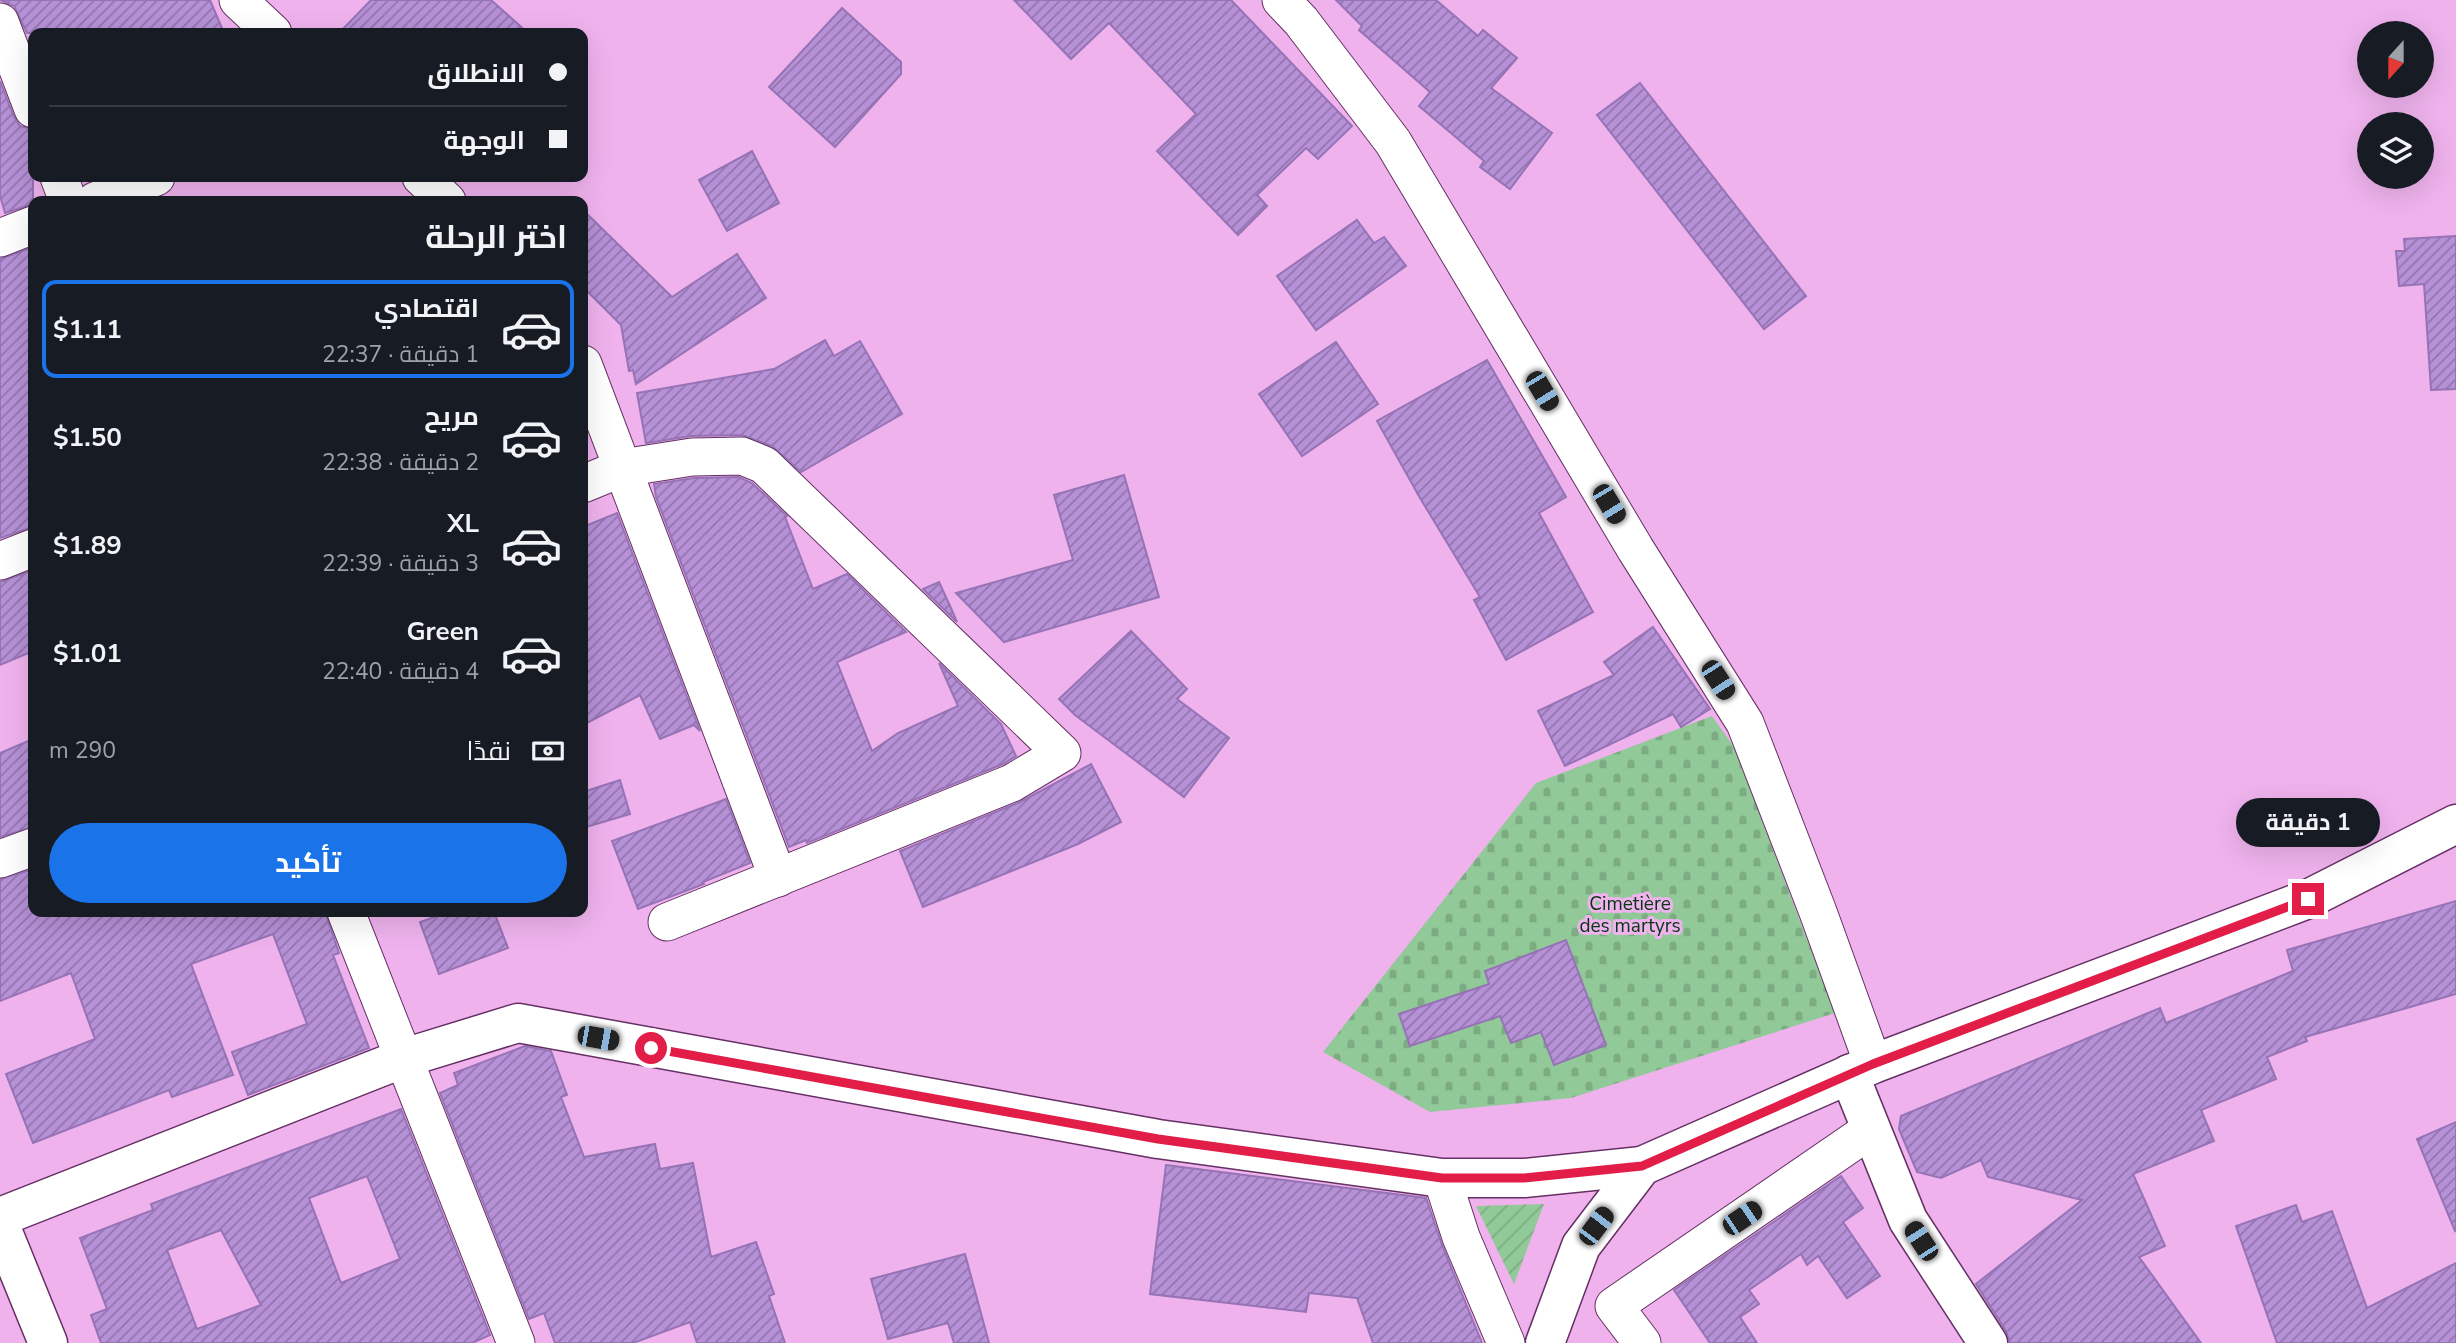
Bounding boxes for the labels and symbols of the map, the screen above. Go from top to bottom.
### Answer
north arrow [2357,21,2434,98]
car [1523,368,1562,414]
car [1590,481,1629,527]
car [1698,657,1739,703]
callout: 1 دقيقة [2236,797,2380,846]
route end [2292,883,2324,915]
park label: Cimetière des martyrs [1579,891,1681,939]
car [576,1024,621,1052]
route start [635,1032,667,1064]
car [1719,1198,1766,1238]
car [1575,1203,1618,1249]
car [1901,1218,1942,1264]

